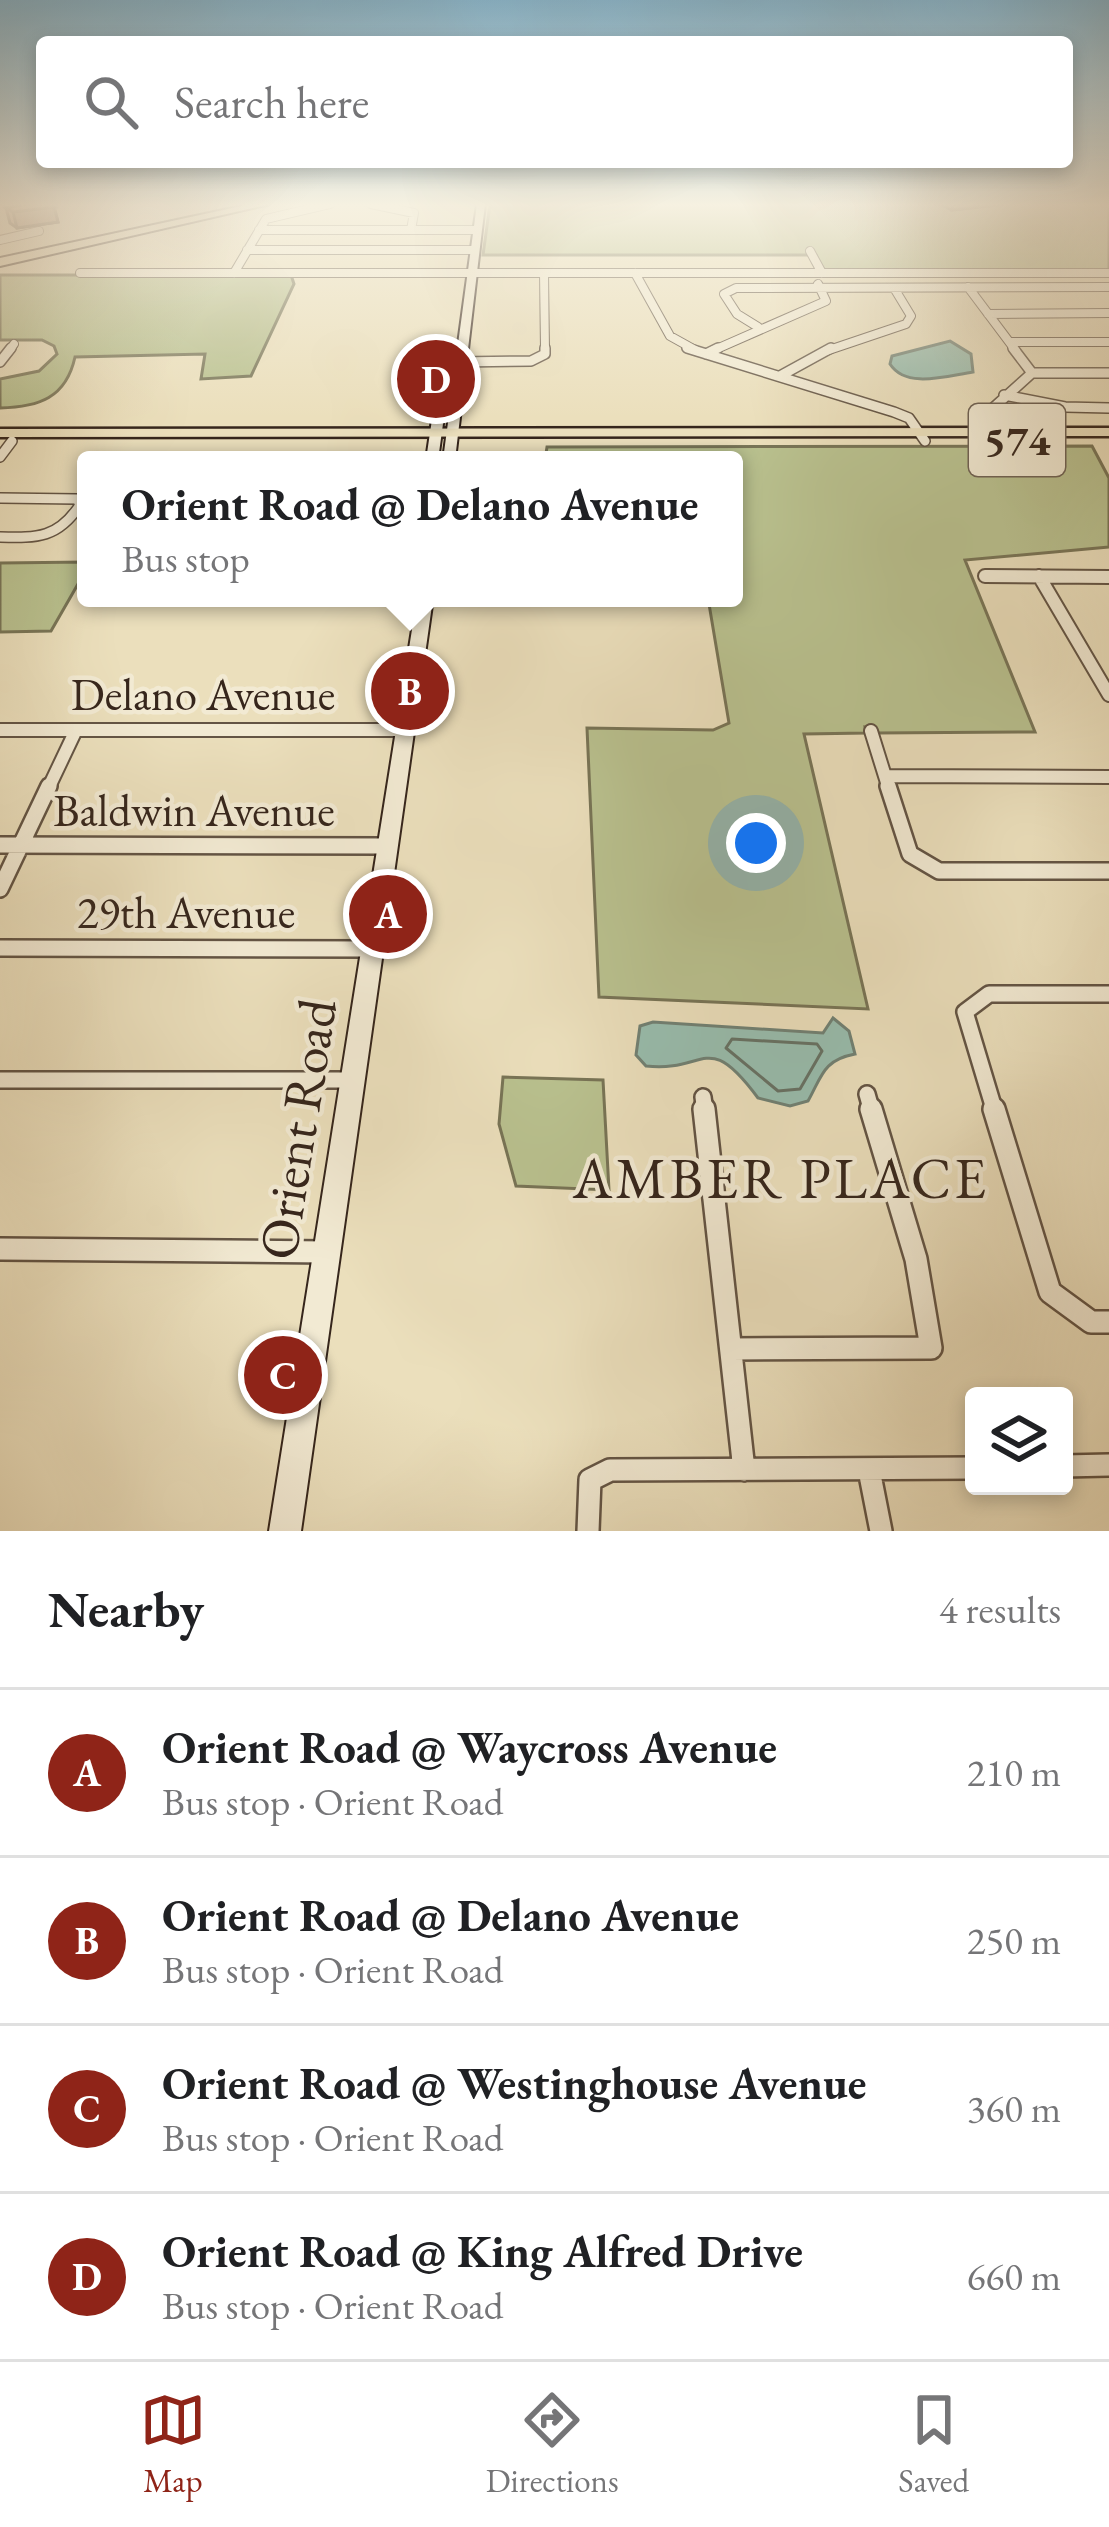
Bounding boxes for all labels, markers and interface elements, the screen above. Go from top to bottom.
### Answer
search box [36,36,1073,168]
icon: search [78,69,144,135]
text: Search here [174,73,369,131]
pin: D [397,334,475,424]
road number: 574 [969,404,1065,476]
popup [77,451,743,607]
text: Orient Road @ Delano Avenue [121,475,699,533]
text: Bus stop [121,533,250,584]
pin: B [371,646,449,736]
street label: Delano Avenue [71,665,335,723]
street label: Baldwin Avenue [53,781,335,839]
your location [726,813,786,873]
pin: A [349,869,427,959]
street label: 29th Avenue [77,883,295,941]
street label: Orient Road [242,993,352,1264]
district label: AMBER PLACE [572,1141,989,1215]
pin: C [244,1330,322,1420]
map controls [965,1387,1073,1495]
button: layers [965,1387,1073,1495]
text: Nearby [48,1576,204,1642]
text: 4 results [939,1584,1061,1635]
text: Orient Road @ Waycross Avenue [162,1718,777,1776]
text: A [73,1747,101,1798]
text: 210 m [967,1747,1061,1798]
text: Bus stop · Orient Road [162,1776,503,1827]
text: Orient Road @ Delano Avenue [162,1886,739,1944]
text: B [75,1915,99,1966]
text: 250 m [967,1915,1061,1966]
text: Bus stop · Orient Road [162,1944,503,1995]
text: Orient Road @ Westinghouse Avenue [162,2054,867,2112]
text: C [73,2083,101,2134]
text: 360 m [967,2083,1061,2134]
text: Bus stop · Orient Road [162,2112,503,2163]
text: Orient Road @ King Alfred Drive [162,2222,803,2280]
text: D [72,2251,102,2302]
text: 660 m [967,2251,1061,2302]
text: Bus stop · Orient Road [162,2280,503,2331]
tab: Map [140,2387,206,2502]
tab: Directions [486,2387,619,2502]
tab: Saved [898,2387,969,2502]

